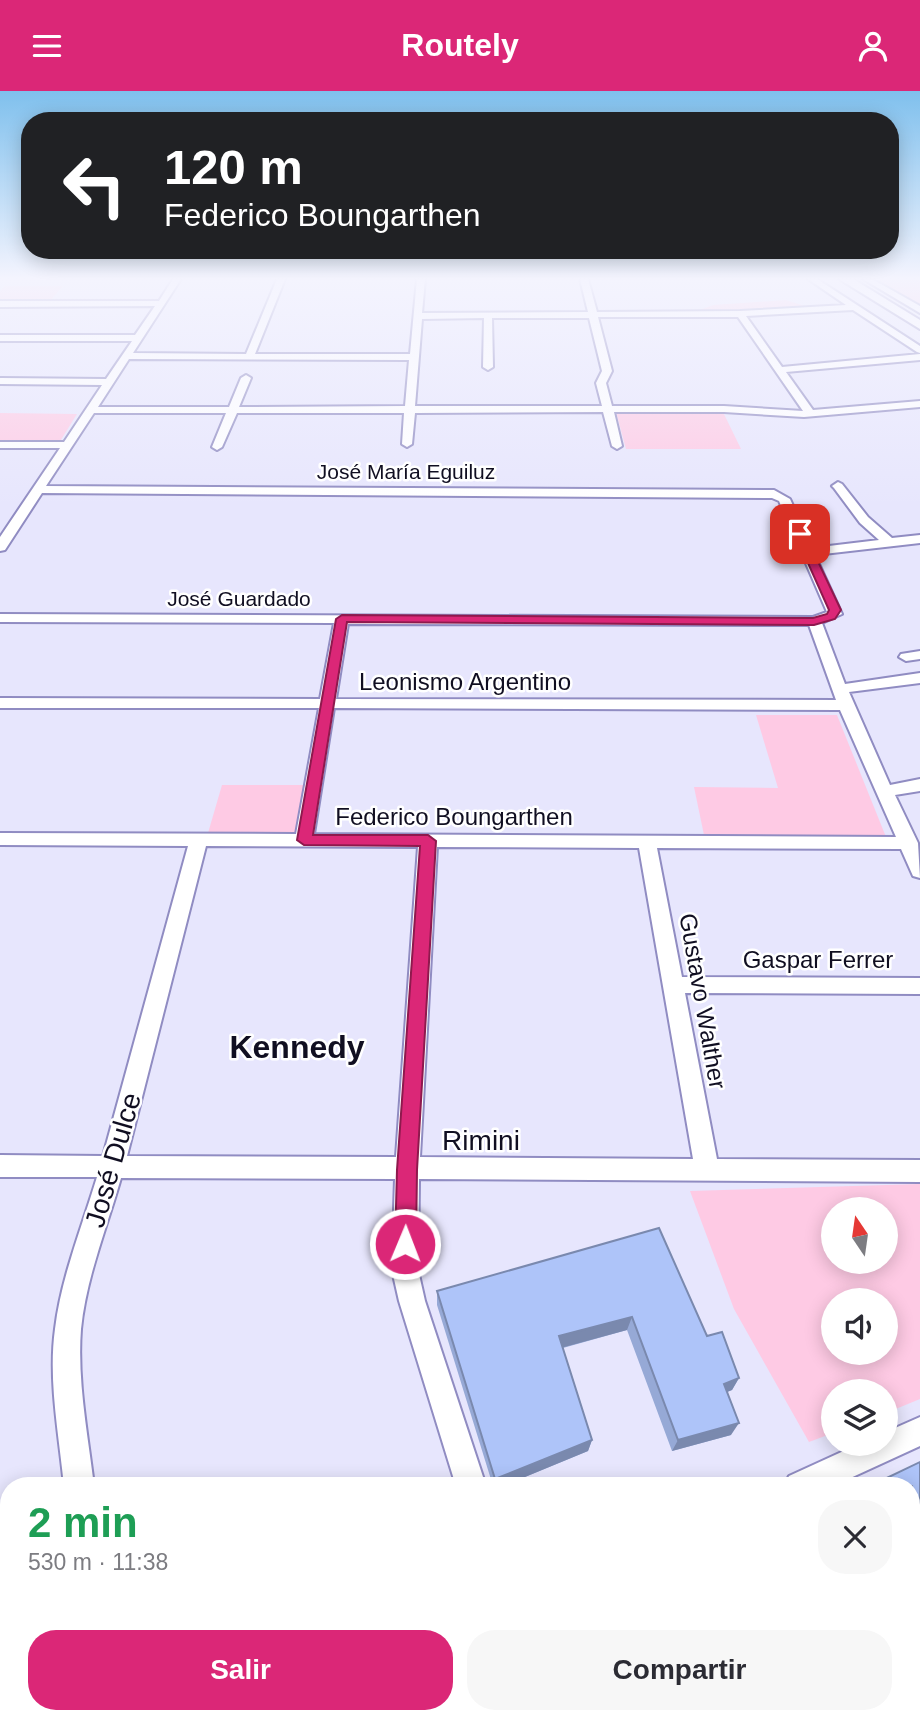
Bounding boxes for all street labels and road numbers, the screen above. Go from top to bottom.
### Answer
street label: José María Eguiluz [317,460,495,483]
street label: José Guardado [167,587,311,610]
street label: Leonismo Argentino [359,668,571,695]
street label: Federico Boungarthen [335,803,573,830]
street label: Gustavo Walther [674,911,732,1091]
street label: Gaspar Ferrer [743,946,893,973]
street label: José Dulce [79,1089,147,1231]
street label: Rimini [442,1125,520,1156]

